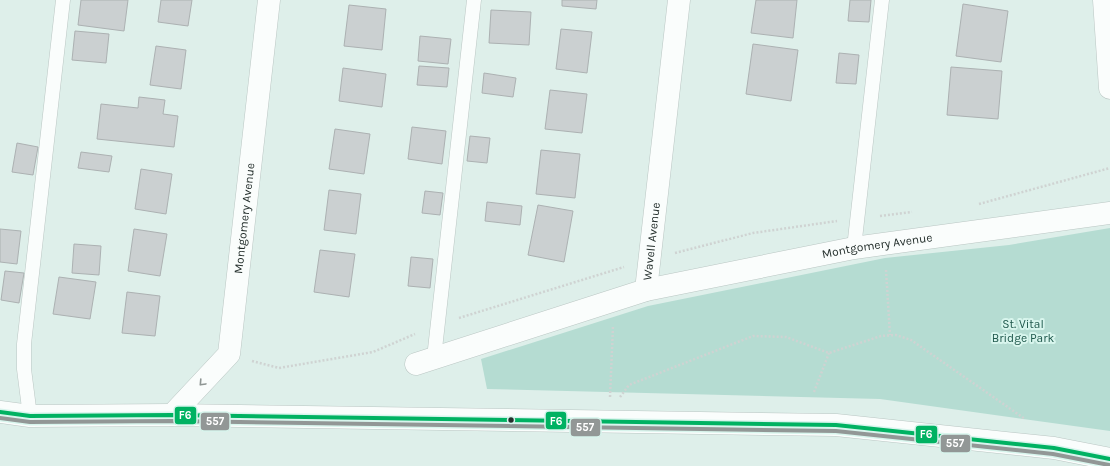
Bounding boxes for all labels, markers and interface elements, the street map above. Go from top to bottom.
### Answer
street label: Montgomery Avenue [231,162,258,275]
street label: Wavell Avenue [640,202,663,281]
street label: Montgomery Avenue [821,230,933,261]
park label: St. Vital Bridge Park [992,317,1055,345]
one-way arrow [200,378,207,385]
line badge: F6 [174,406,197,425]
text: F6 [179,409,192,422]
line badge: F6 [545,411,567,430]
line badge: 557 [200,412,230,431]
text: 557 [206,415,225,428]
unlabelled marker [506,415,516,425]
text: F6 [550,415,563,428]
line badge: 557 [570,418,601,437]
text: 557 [576,421,595,434]
line badge: F6 [915,425,938,444]
text: F6 [920,428,933,441]
line badge: 557 [940,434,971,453]
text: 557 [946,437,965,450]

